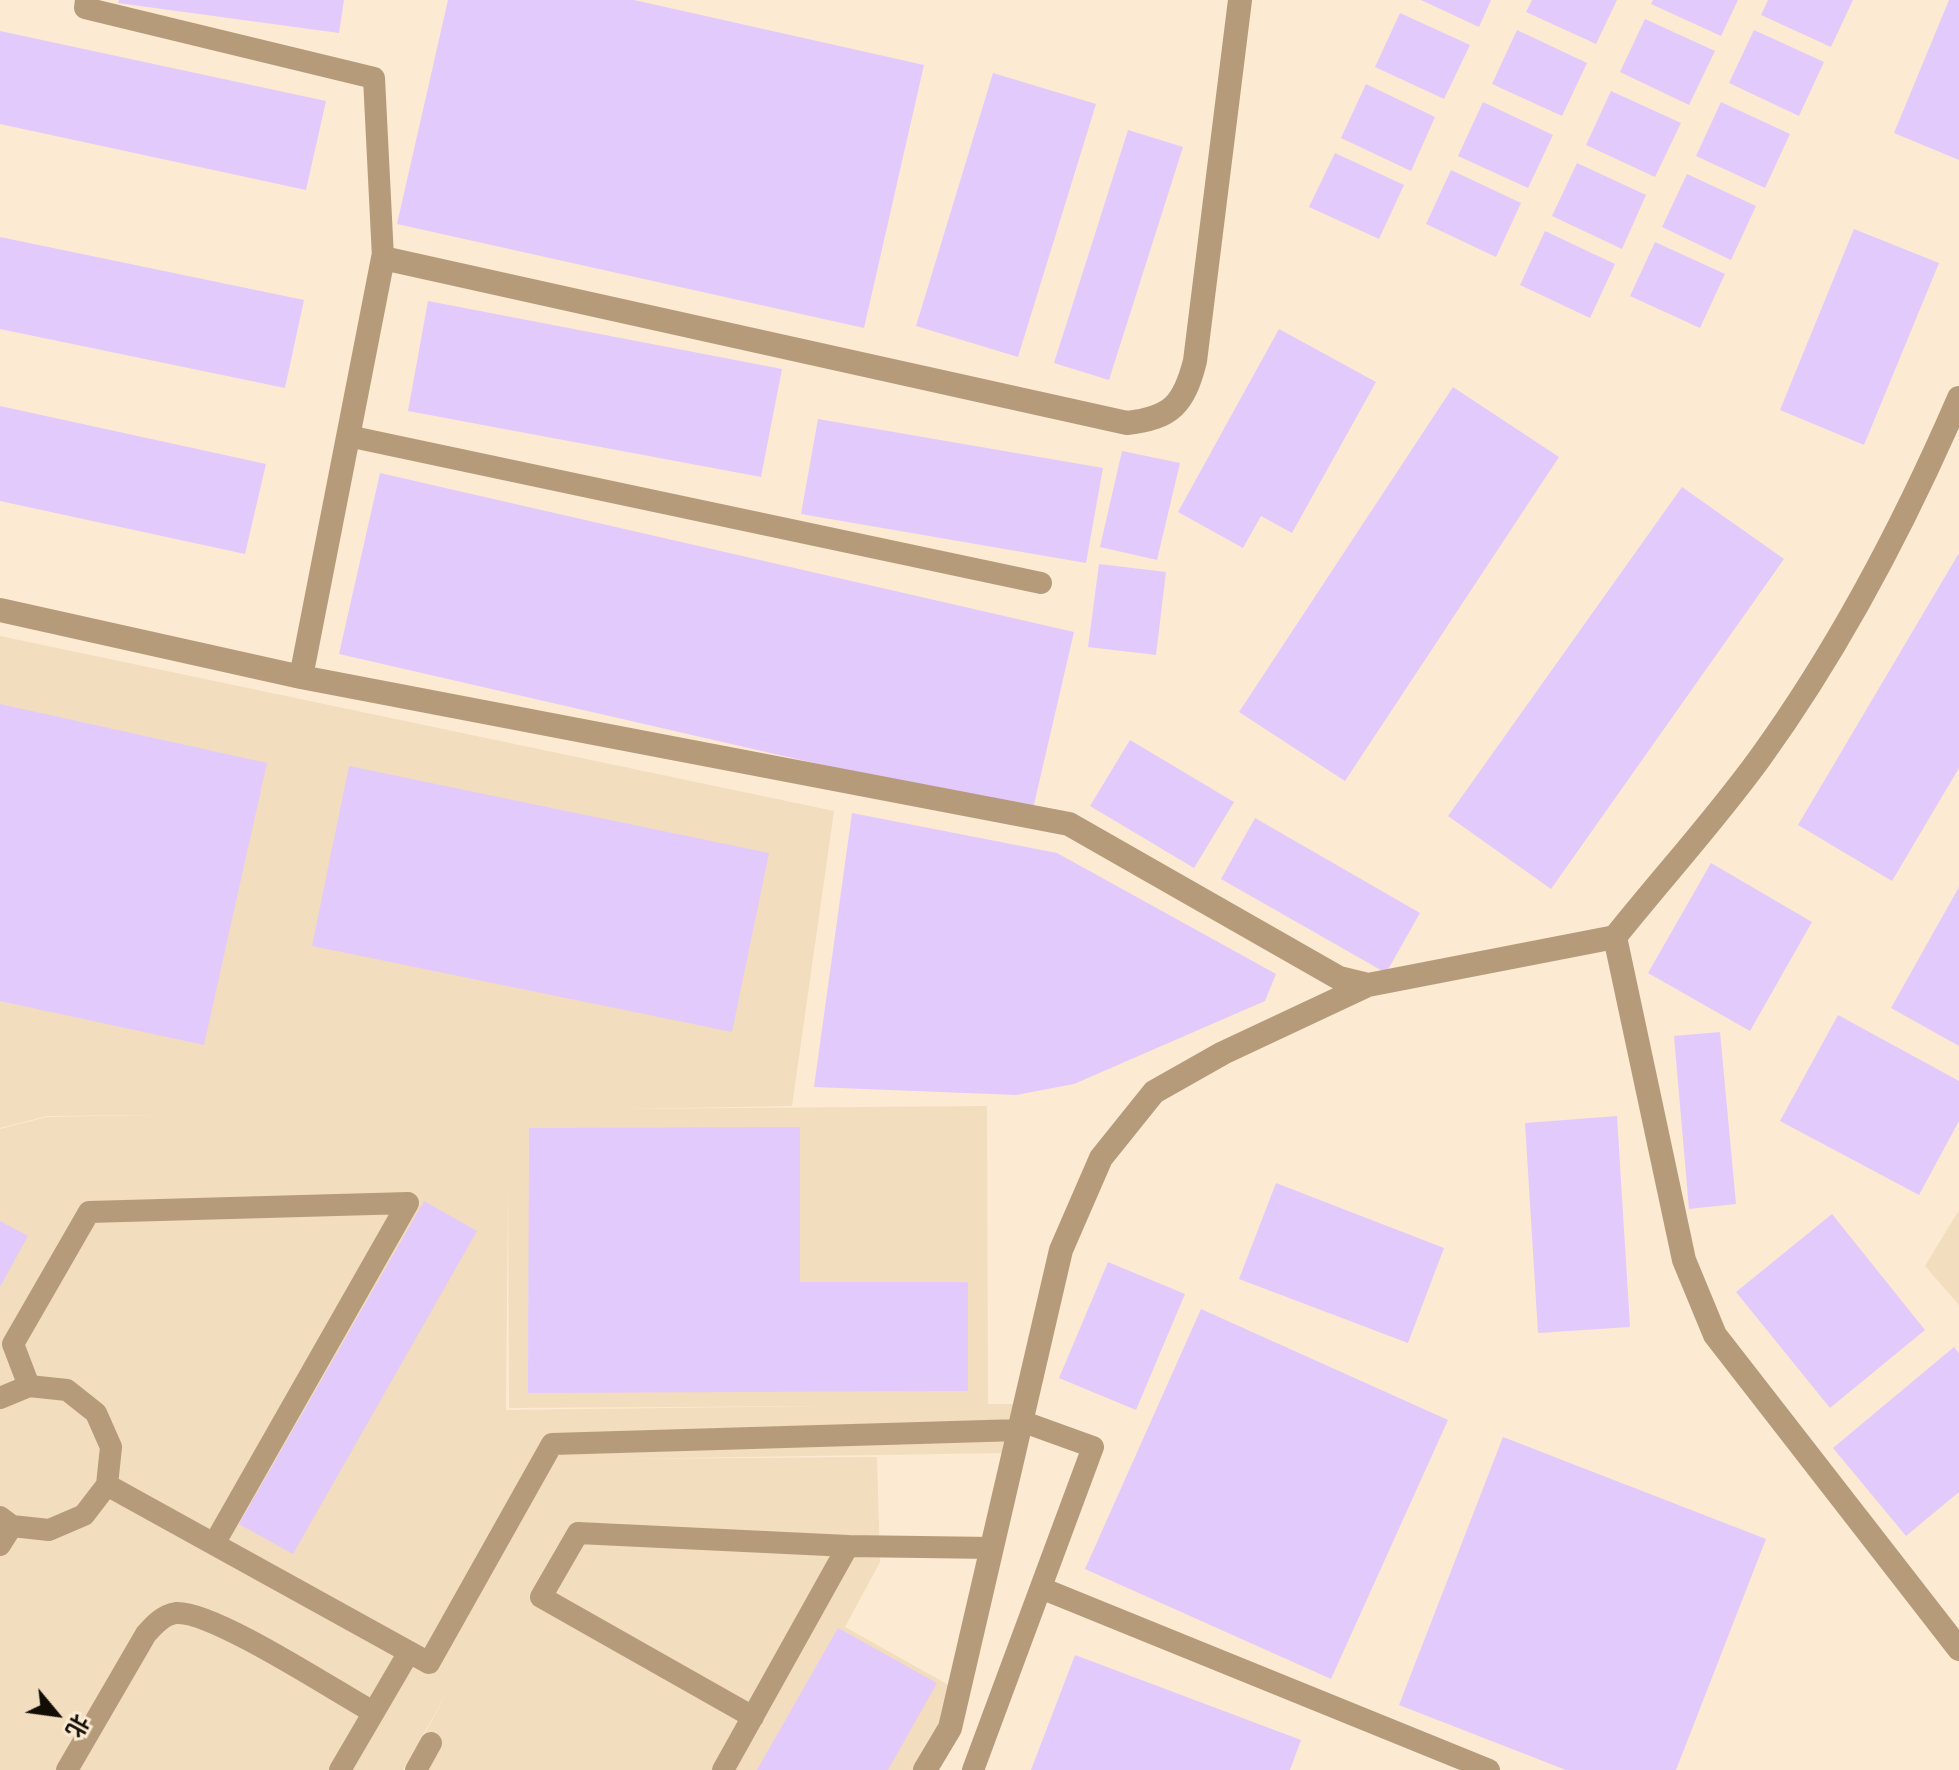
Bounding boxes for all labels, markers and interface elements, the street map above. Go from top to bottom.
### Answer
north arrow [16,1674,96,1754]
text: 北 [61,1710,94,1742]

